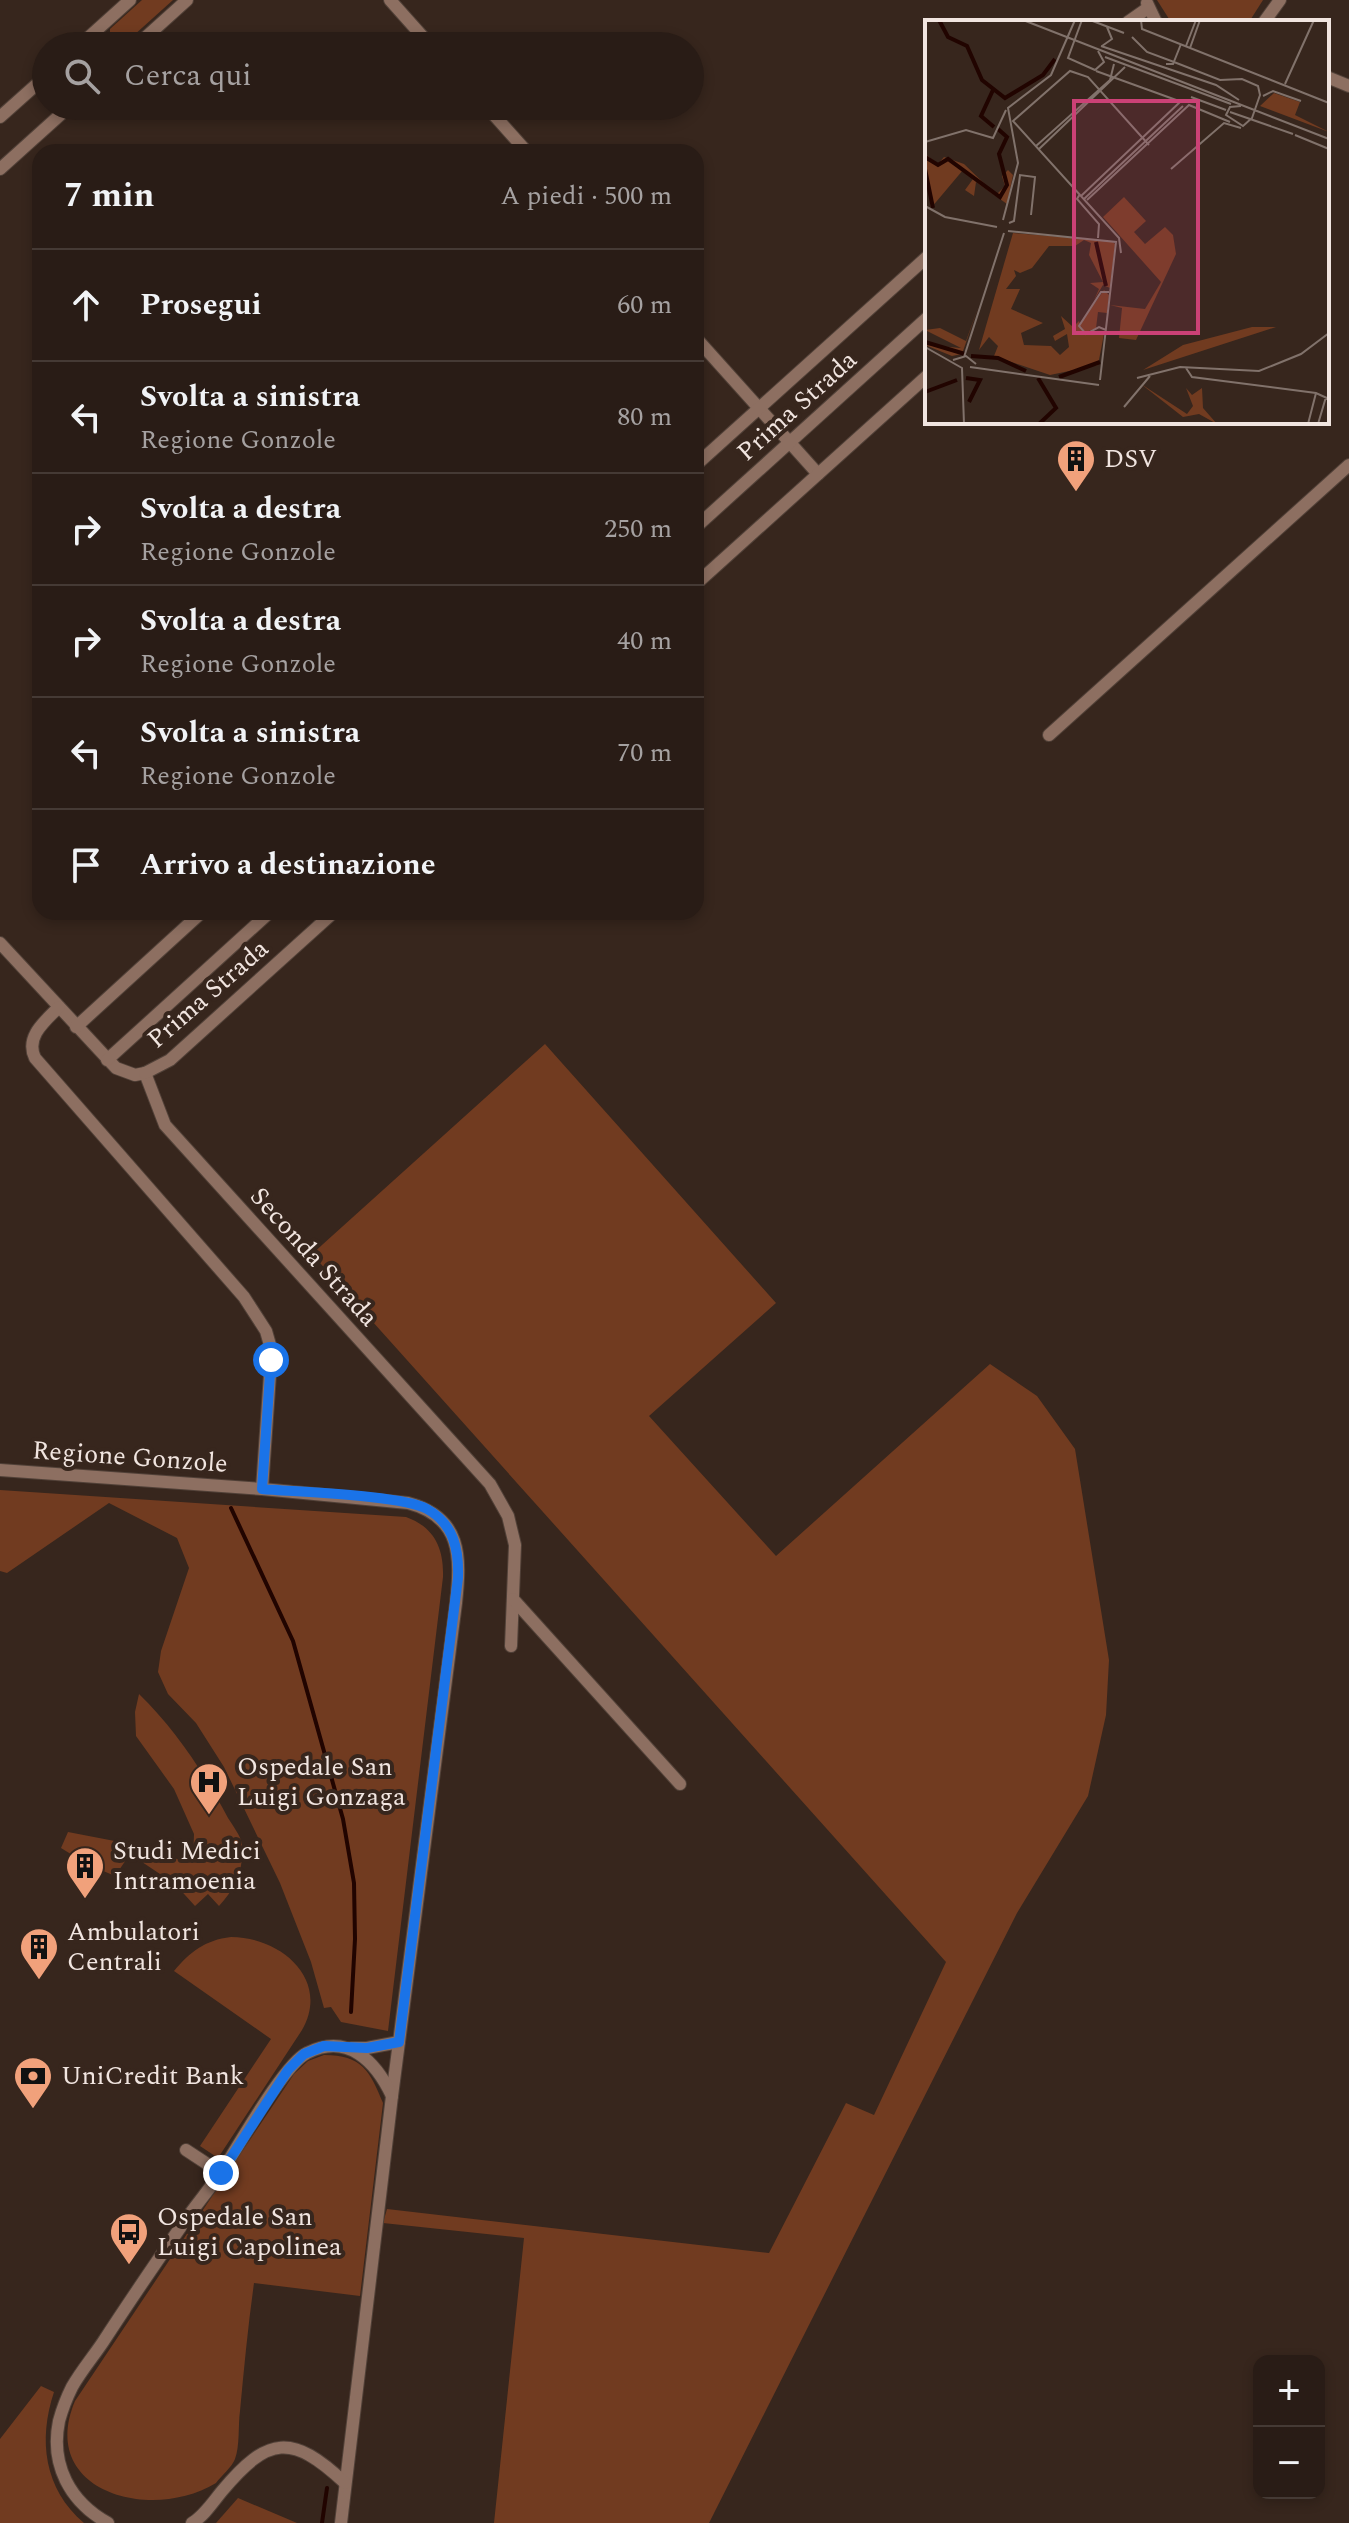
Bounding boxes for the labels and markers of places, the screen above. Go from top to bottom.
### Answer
building icon: DSV [1055,438,1097,493]
place label: DSV [1104,439,1157,479]
place label: Ospedale San Luigi Gonzaga [237,1747,406,1817]
hospital icon: Ospedale San Luigi Gonzaga [188,1761,230,1816]
place label: Studi Medici Intramoenia [113,1831,261,1901]
building icon: Studi Medici Intramoenia [64,1845,106,1900]
place label: Ambulatori Centrali [67,1912,200,1982]
building icon: Ambulatori Centrali [18,1926,60,1981]
bank icon: UniCredit Bank [12,2055,54,2110]
place label: UniCredit Bank [61,2056,244,2096]
place label: Ospedale San Luigi Capolinea [157,2197,342,2267]
bus stop icon: Ospedale San Luigi Capolinea [108,2211,150,2266]

